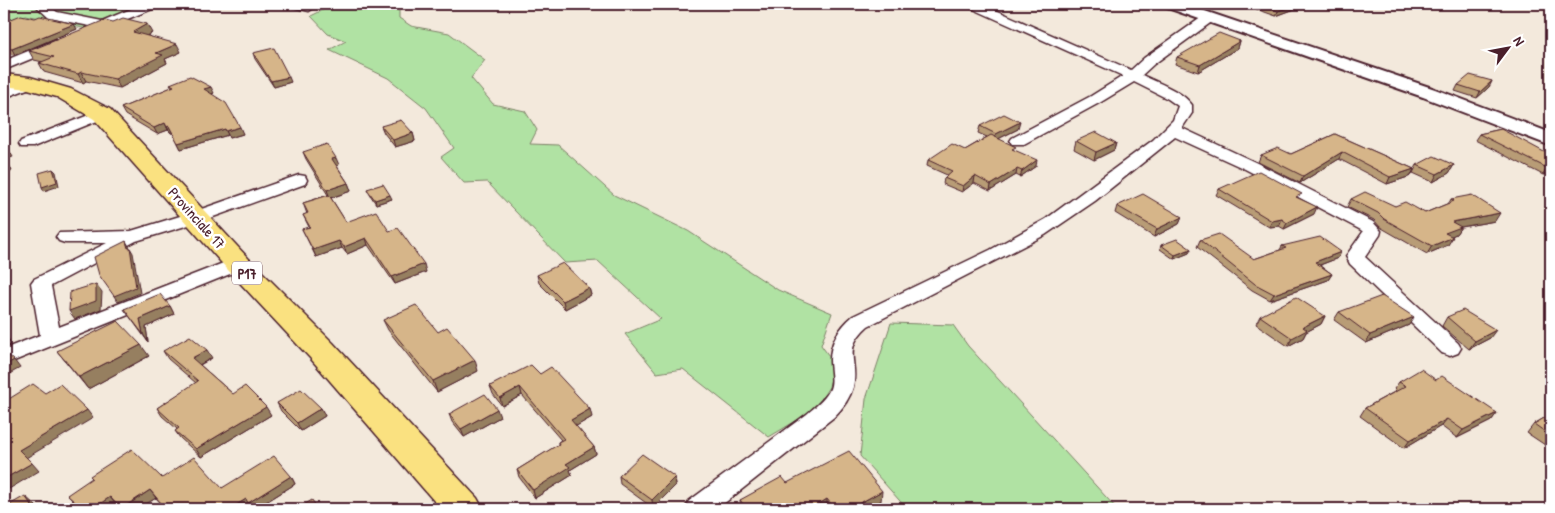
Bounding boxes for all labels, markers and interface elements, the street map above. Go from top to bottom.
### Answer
north arrow [1482,22,1532,72]
text: N [1509,33,1530,50]
street label: Provinciale 17 [164,183,230,253]
road number: P17 [232,262,262,284]

